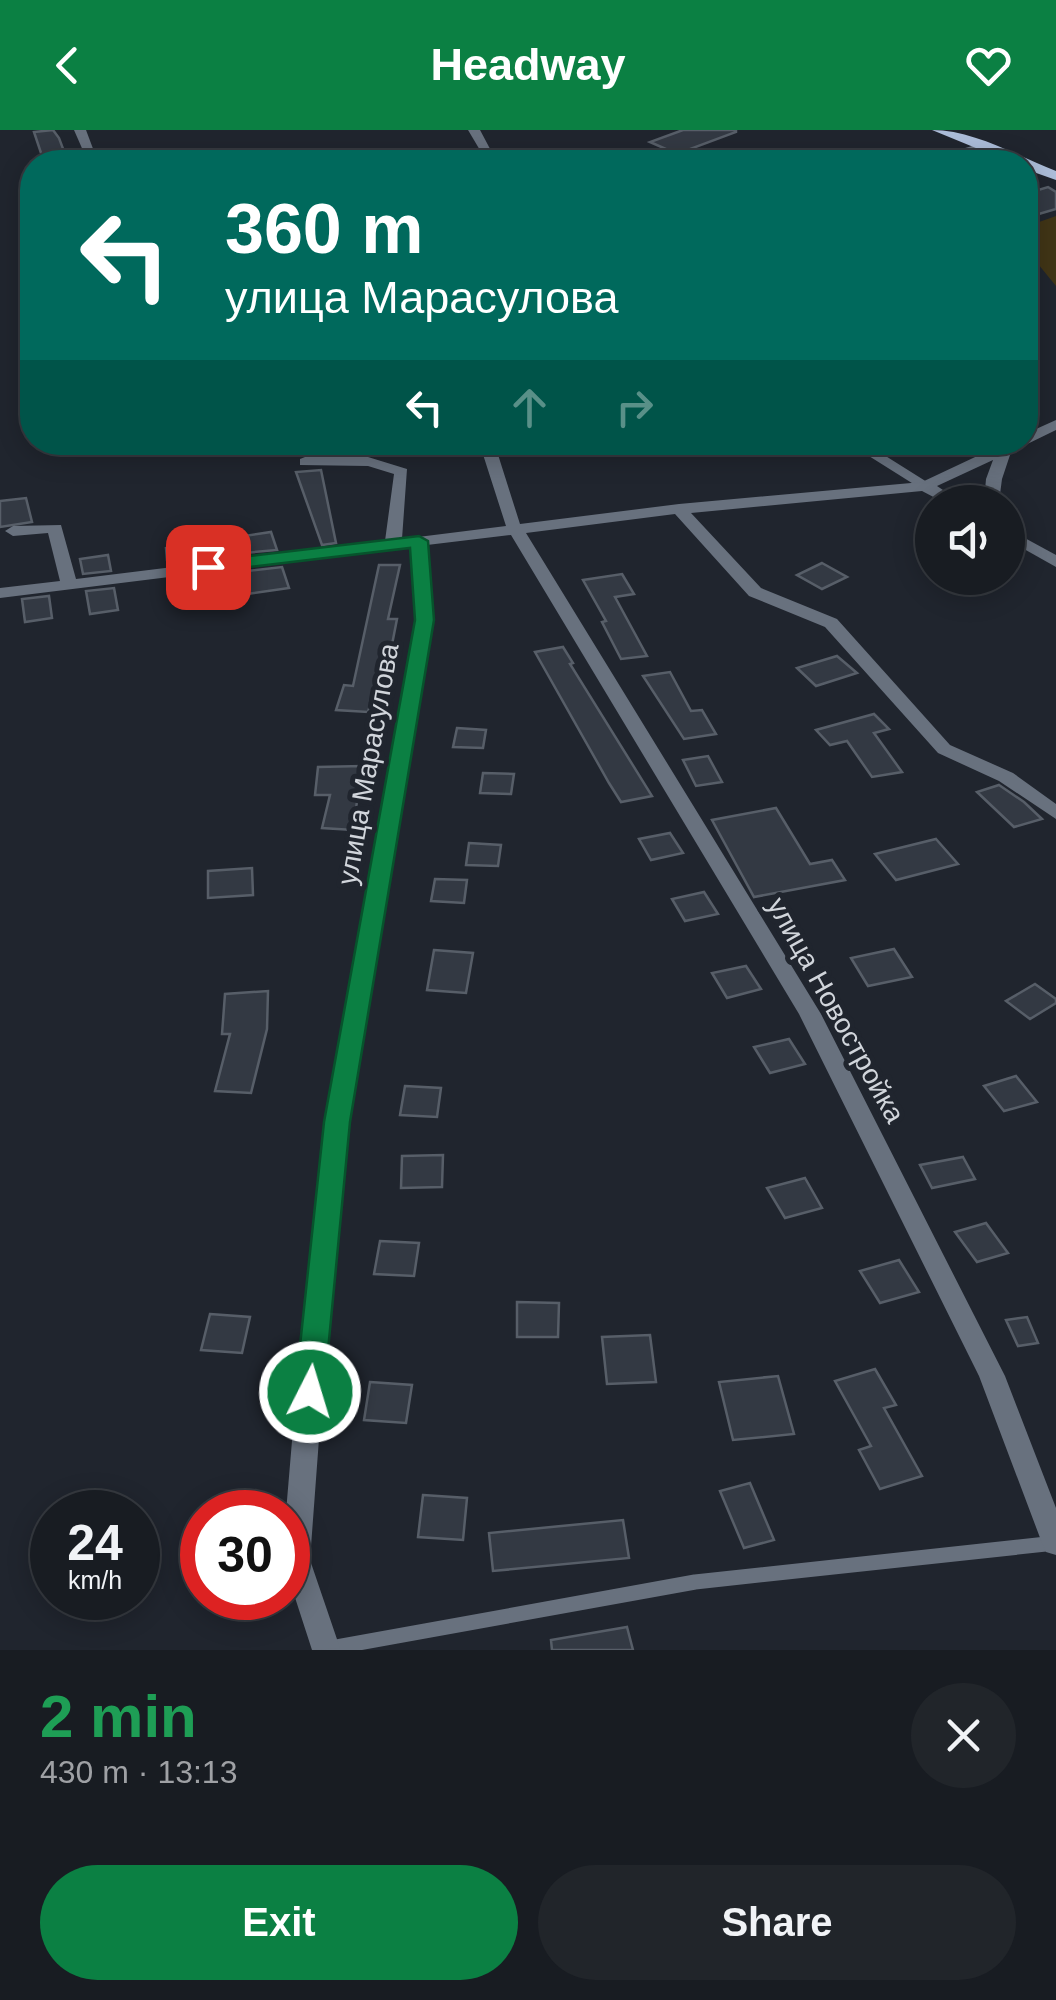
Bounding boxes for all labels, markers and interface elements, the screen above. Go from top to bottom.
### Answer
icon: back [40,38,95,93]
icon: heart [961,38,1016,93]
text: Headway [430,39,626,90]
icon: left [60,190,190,320]
text: 360 m [225,190,423,268]
text: улица Марасулова [225,272,619,323]
icon: left [397,380,452,435]
icon: ahead [502,380,557,435]
icon: right [607,380,662,435]
map controls [915,485,1025,595]
button: sound [915,485,1025,595]
pin [166,525,251,610]
icon: arrive [181,540,236,595]
street label: улица Марасулова [331,640,405,887]
street label: улица Новостройка [761,892,911,1128]
position arrow [258,1340,362,1444]
speed limit sign: 30 [180,1490,310,1620]
text: 24 [67,1515,123,1571]
text: km/h [68,1566,122,1594]
text: 2 min [40,1683,197,1750]
button: close [911,1683,1016,1788]
text: 430 m · 13:13 [40,1754,237,1790]
button: Exit [40,1865,518,1980]
button: Share [538,1865,1016,1980]

